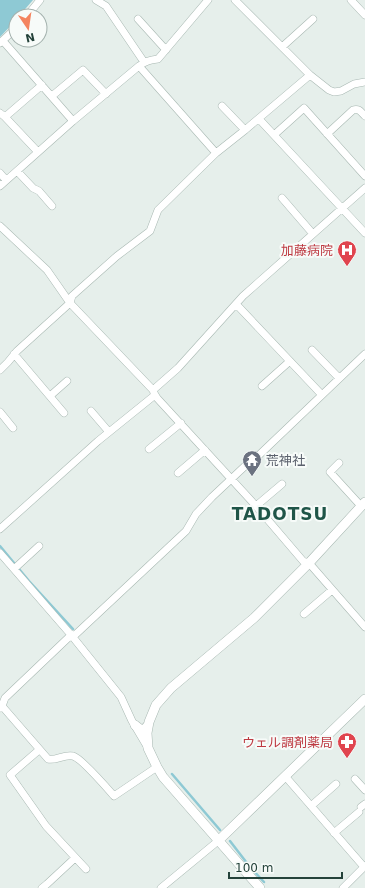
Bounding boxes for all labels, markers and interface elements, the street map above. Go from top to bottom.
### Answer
north arrow [8,8,48,48]
text: N [24,30,36,45]
hospital icon: 加藤病院 [336,239,358,267]
place label: 加藤病院 [281,243,333,258]
temple icon: 荒神社 [241,449,263,477]
place label: 荒神社 [266,453,305,468]
district label: TADOTSU [232,504,328,524]
pharmacy icon: ウェル調剤薬局 [336,731,358,759]
place label: ウェル調剤薬局 [242,735,333,750]
scale bar [229,854,342,880]
text: 100 m [235,861,273,875]

